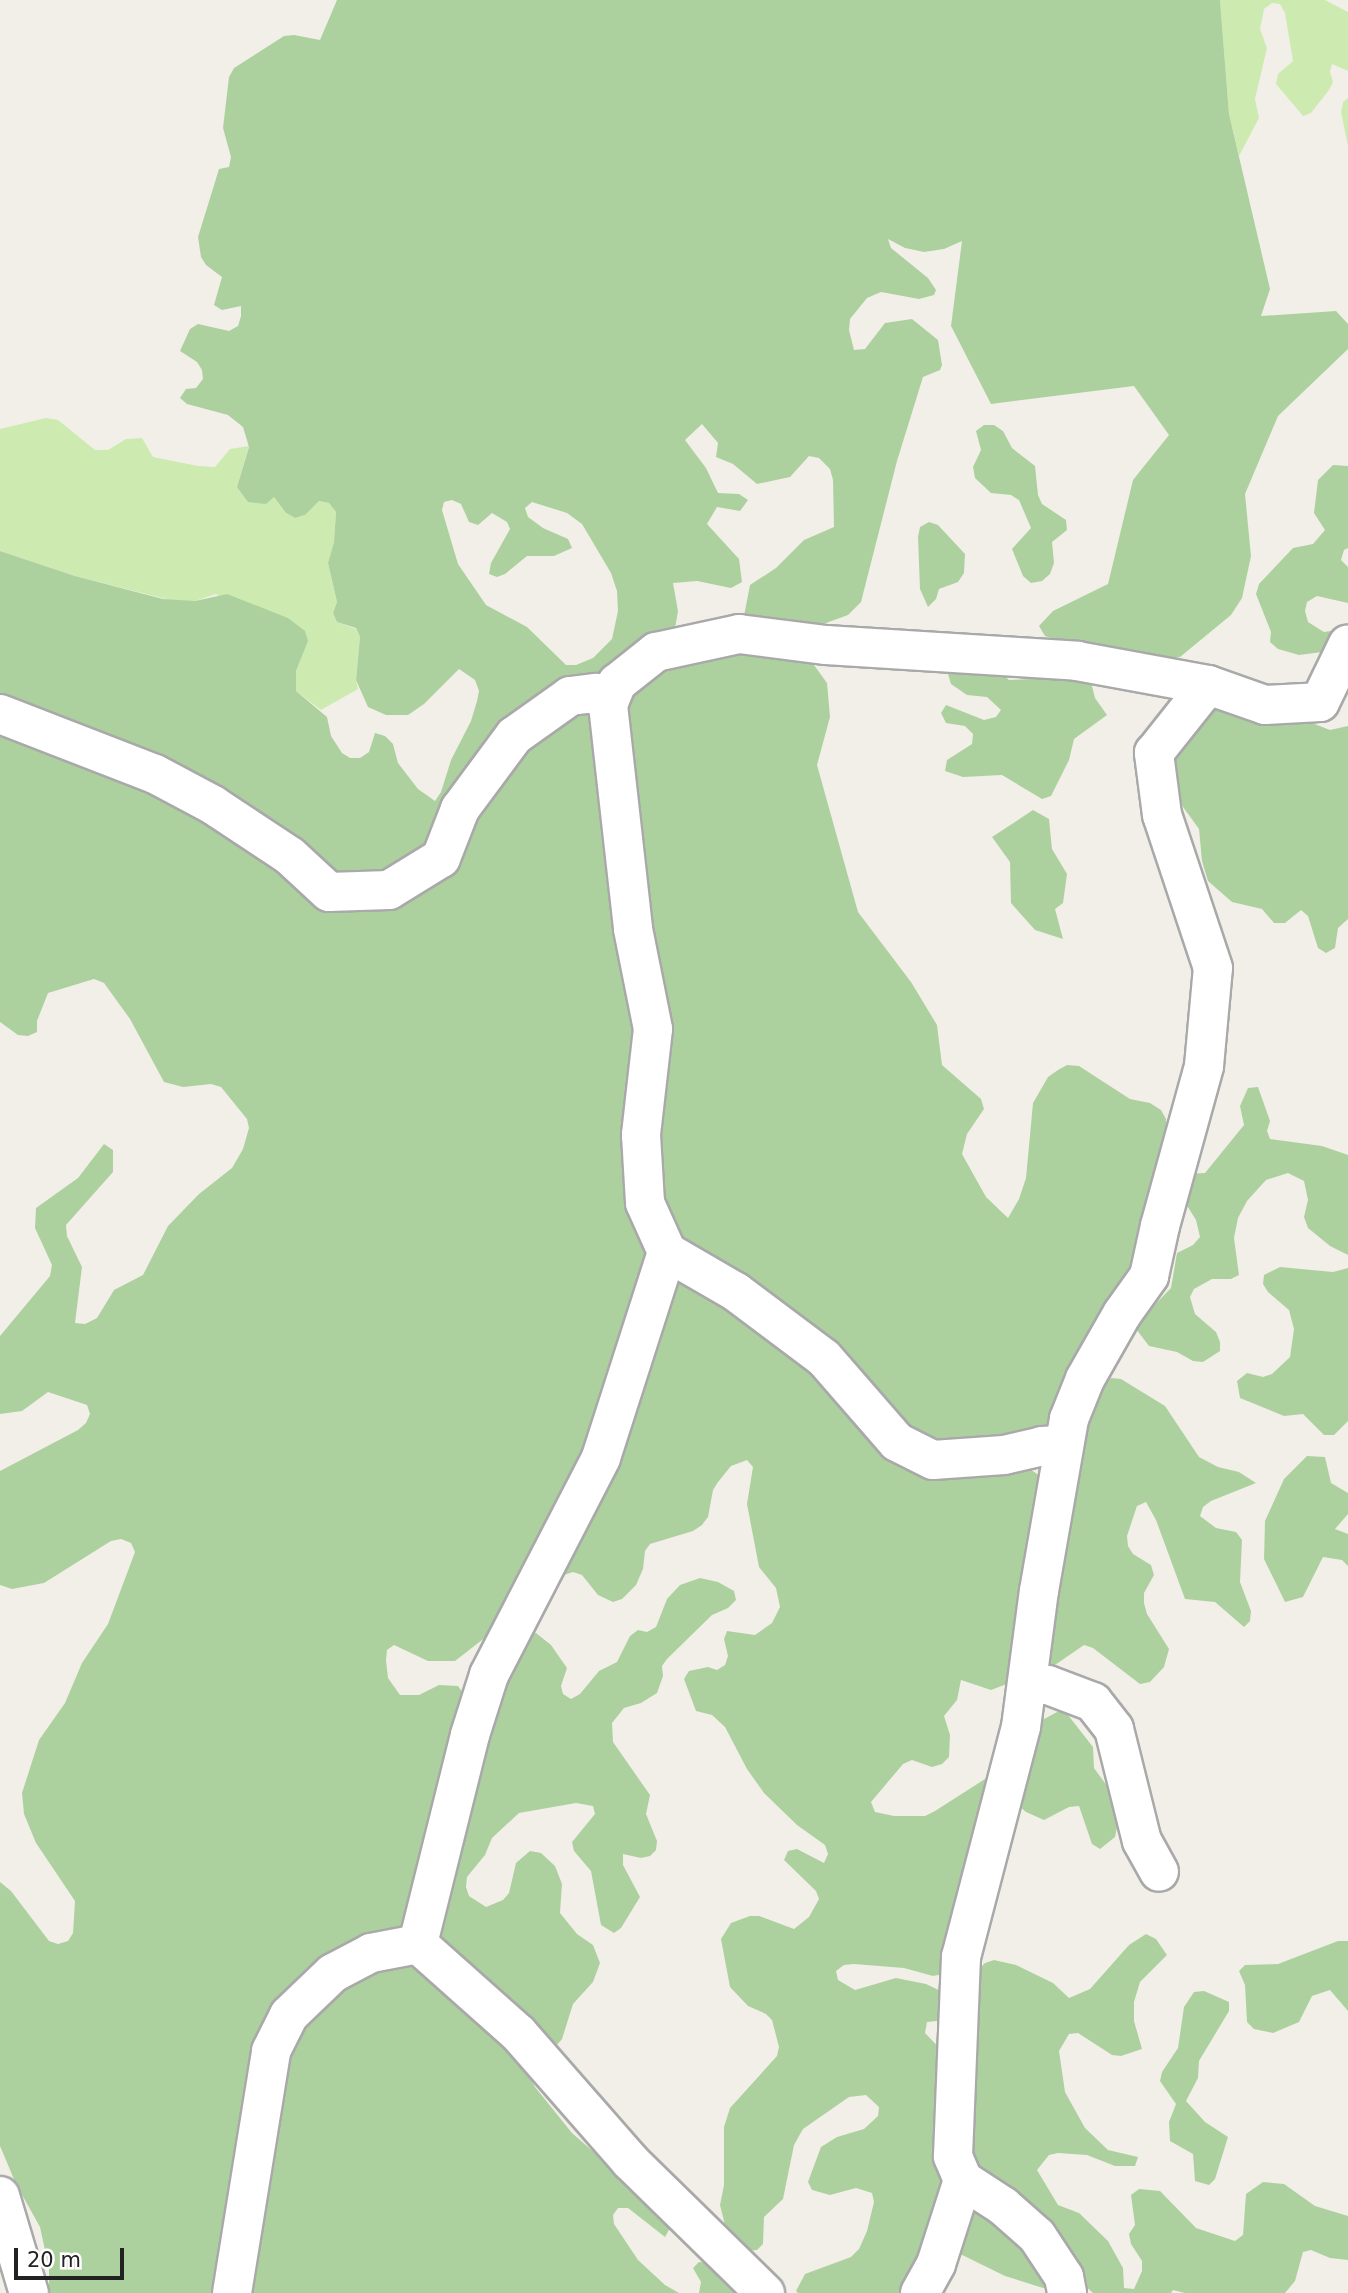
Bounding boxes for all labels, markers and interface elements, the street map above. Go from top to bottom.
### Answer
scale bar [18,2234,128,2278]
text: 20 m [27,2248,81,2272]

